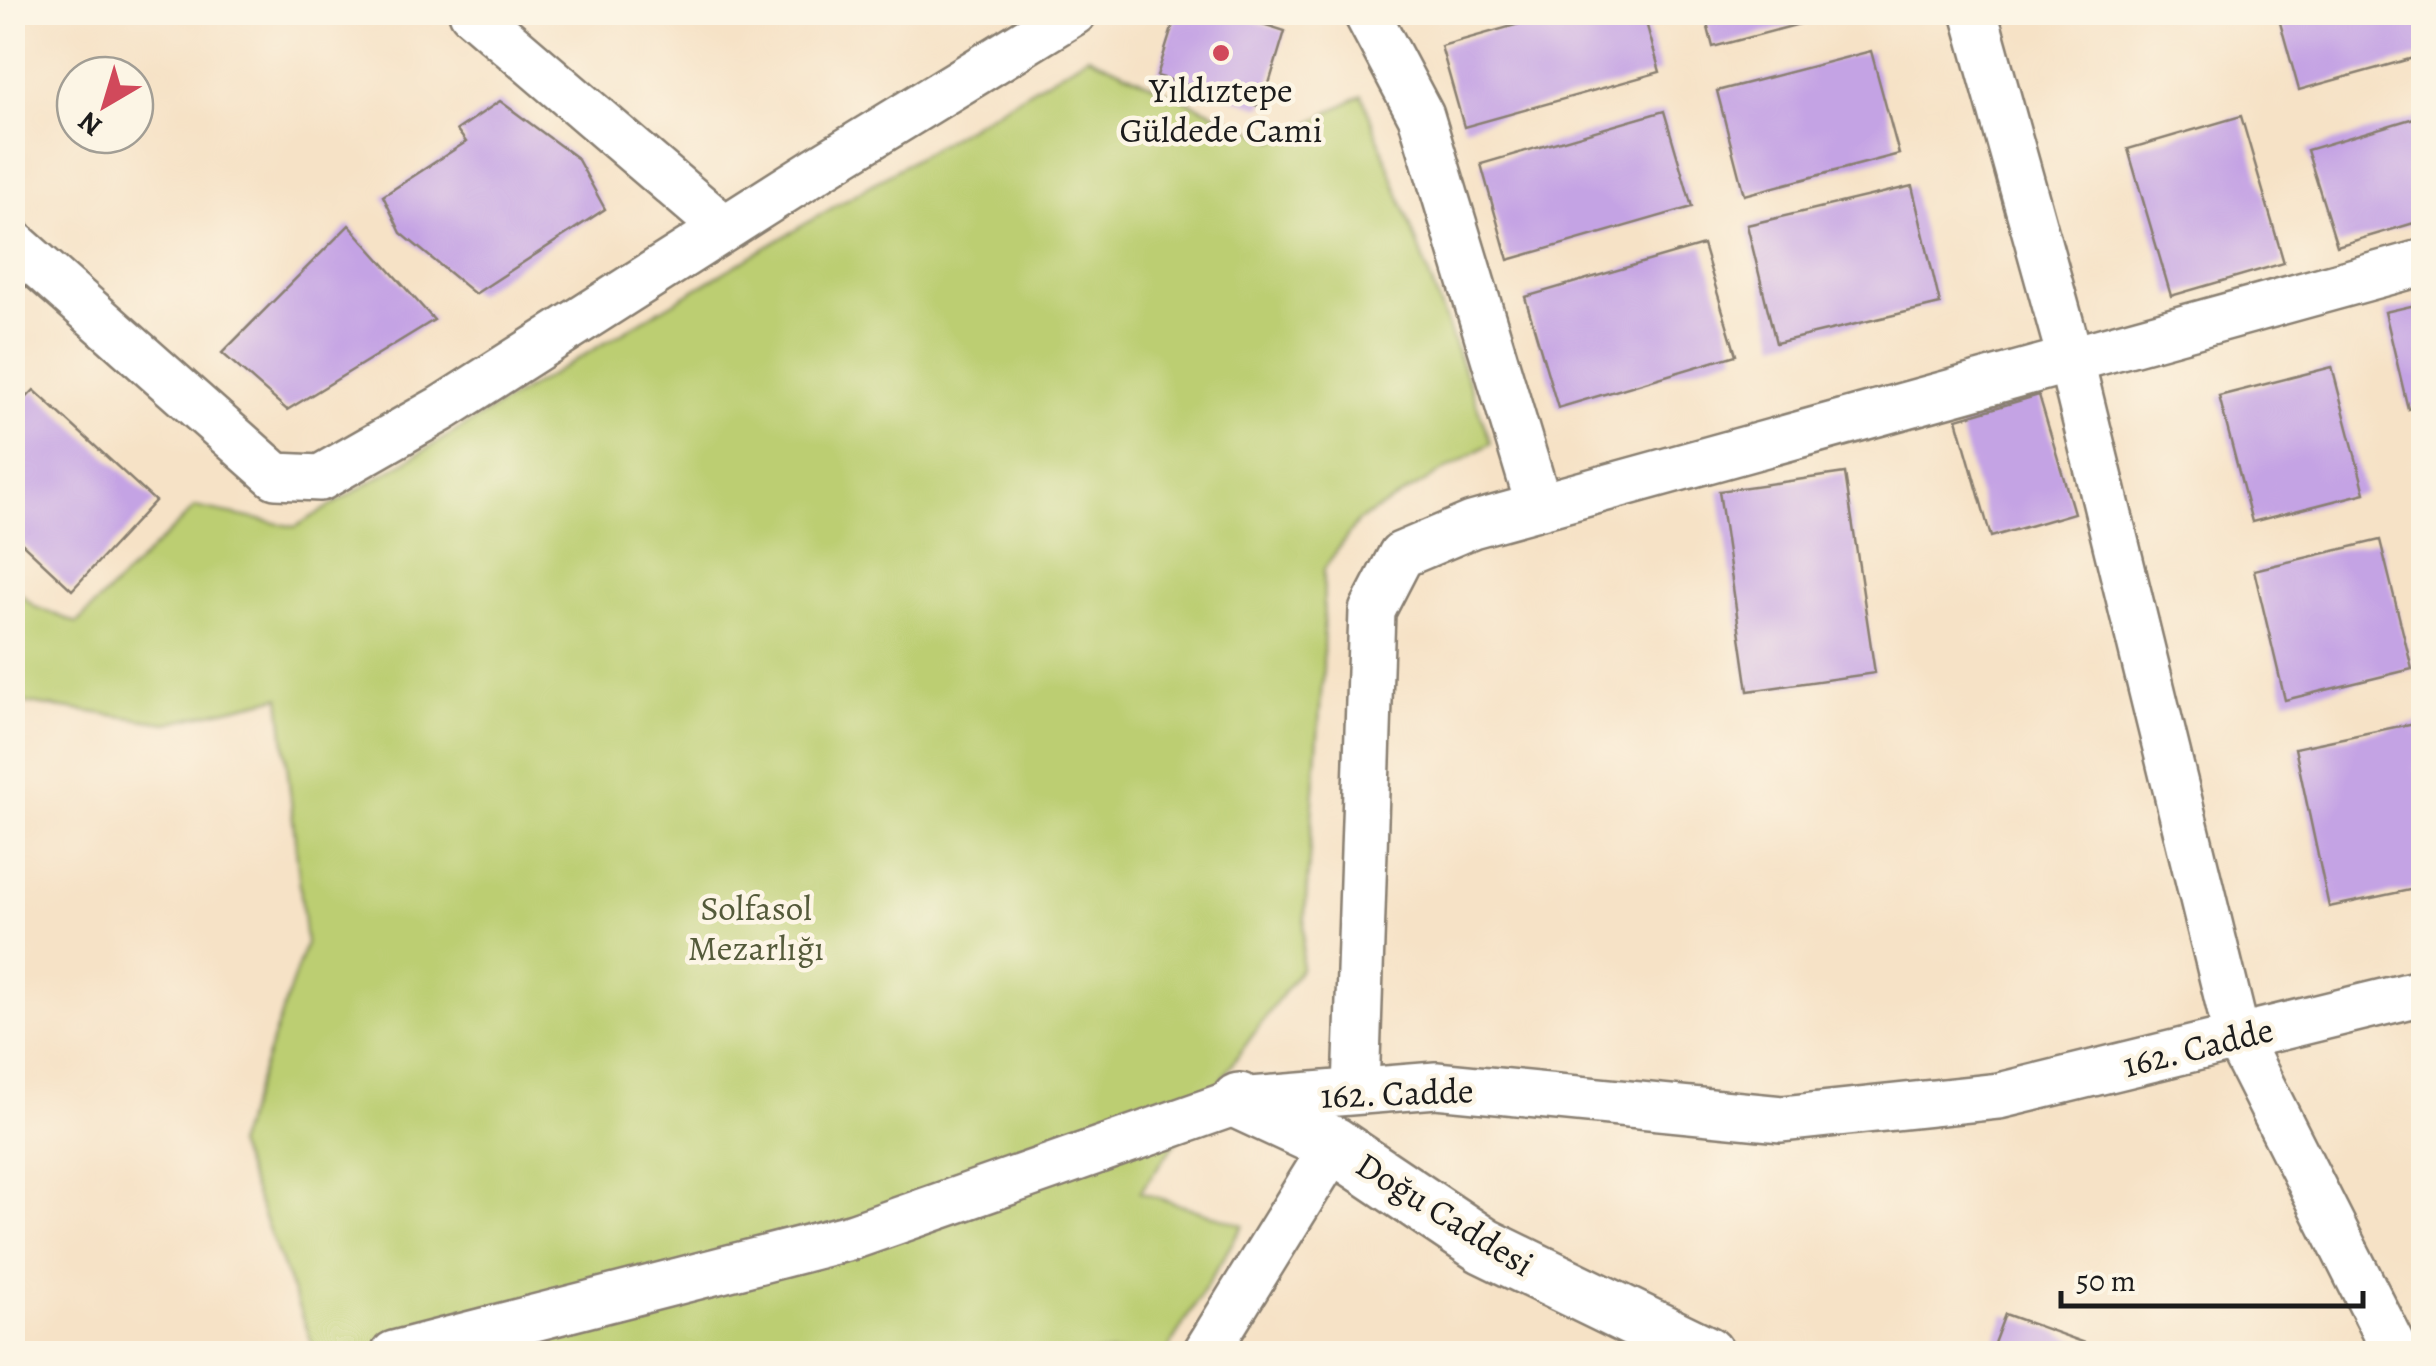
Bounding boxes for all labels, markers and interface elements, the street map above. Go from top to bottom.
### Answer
marker: Yıldıztepe Güldede Cami [1210,42,1232,64]
north arrow [55,55,155,155]
place label: Yıldıztepe Güldede Cami [1119,66,1323,154]
text: N [70,103,110,145]
park label: Solfasol Mezarlığı [688,884,824,972]
street label: 162. Cadde [2118,1005,2278,1089]
street label: 162. Cadde [1320,1066,1474,1120]
street label: Doğu Caddesi [1347,1140,1543,1288]
scale bar [2061,1246,2364,1308]
text: 50 m [2076,1261,2136,1301]

